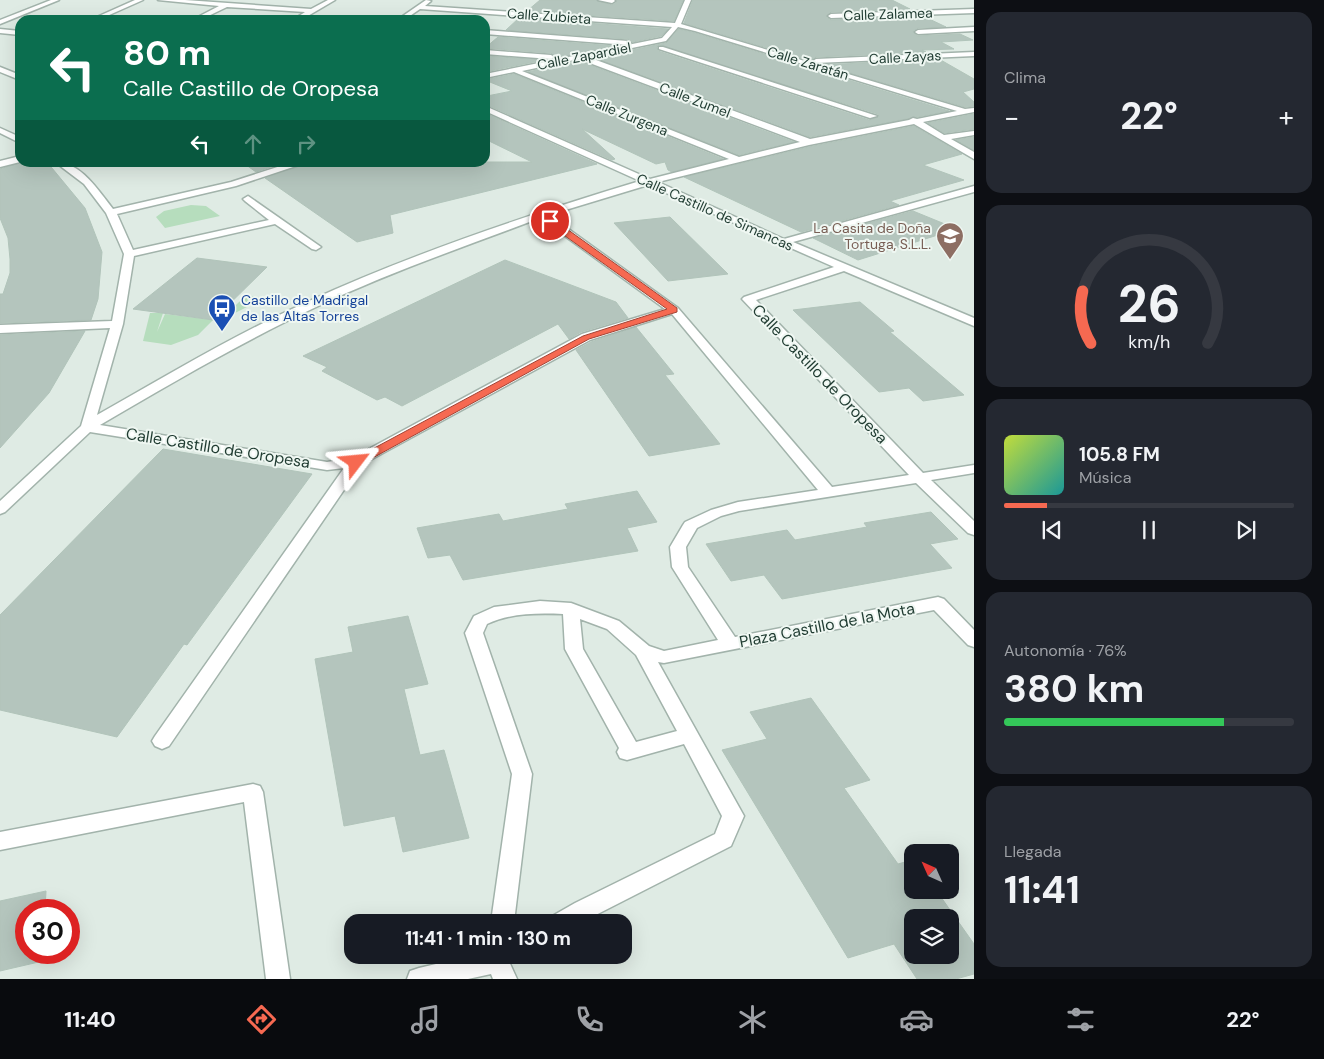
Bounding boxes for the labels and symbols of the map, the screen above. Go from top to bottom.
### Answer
street label: Calle Zalamea [843,3,933,25]
street label: Calle Zubieta [506,4,592,28]
street label: Calle Zapardiel [536,38,632,74]
street label: Calle Zaratán [765,42,851,84]
street label: Calle Zayas [868,46,942,68]
street label: Calle Zumel [657,78,733,122]
street label: Calle Zurgena [583,90,671,140]
street label: Calle Castillo de Simancas [634,169,796,255]
pin [529,200,571,242]
place label: La Casita de Doña Tortuga, S.L.L. [813,219,931,253]
school or university icon: La Casita de Doña Tortuga, S.L.L. [935,221,965,260]
place label: Castillo de Madrigal de las Altas Torres [241,291,368,325]
bus stop icon: Castillo de Madrigal de las Altas Torres [207,293,237,332]
street label: Calle Castillo de Oropesa [748,300,892,448]
street label: Calle Castillo de Oropesa [124,423,312,473]
position arrow [329,435,381,487]
street label: Plaza Castillo de la Mota [738,598,916,652]
north arrow [904,844,959,899]
speed limit sign: 30 [15,899,80,964]

